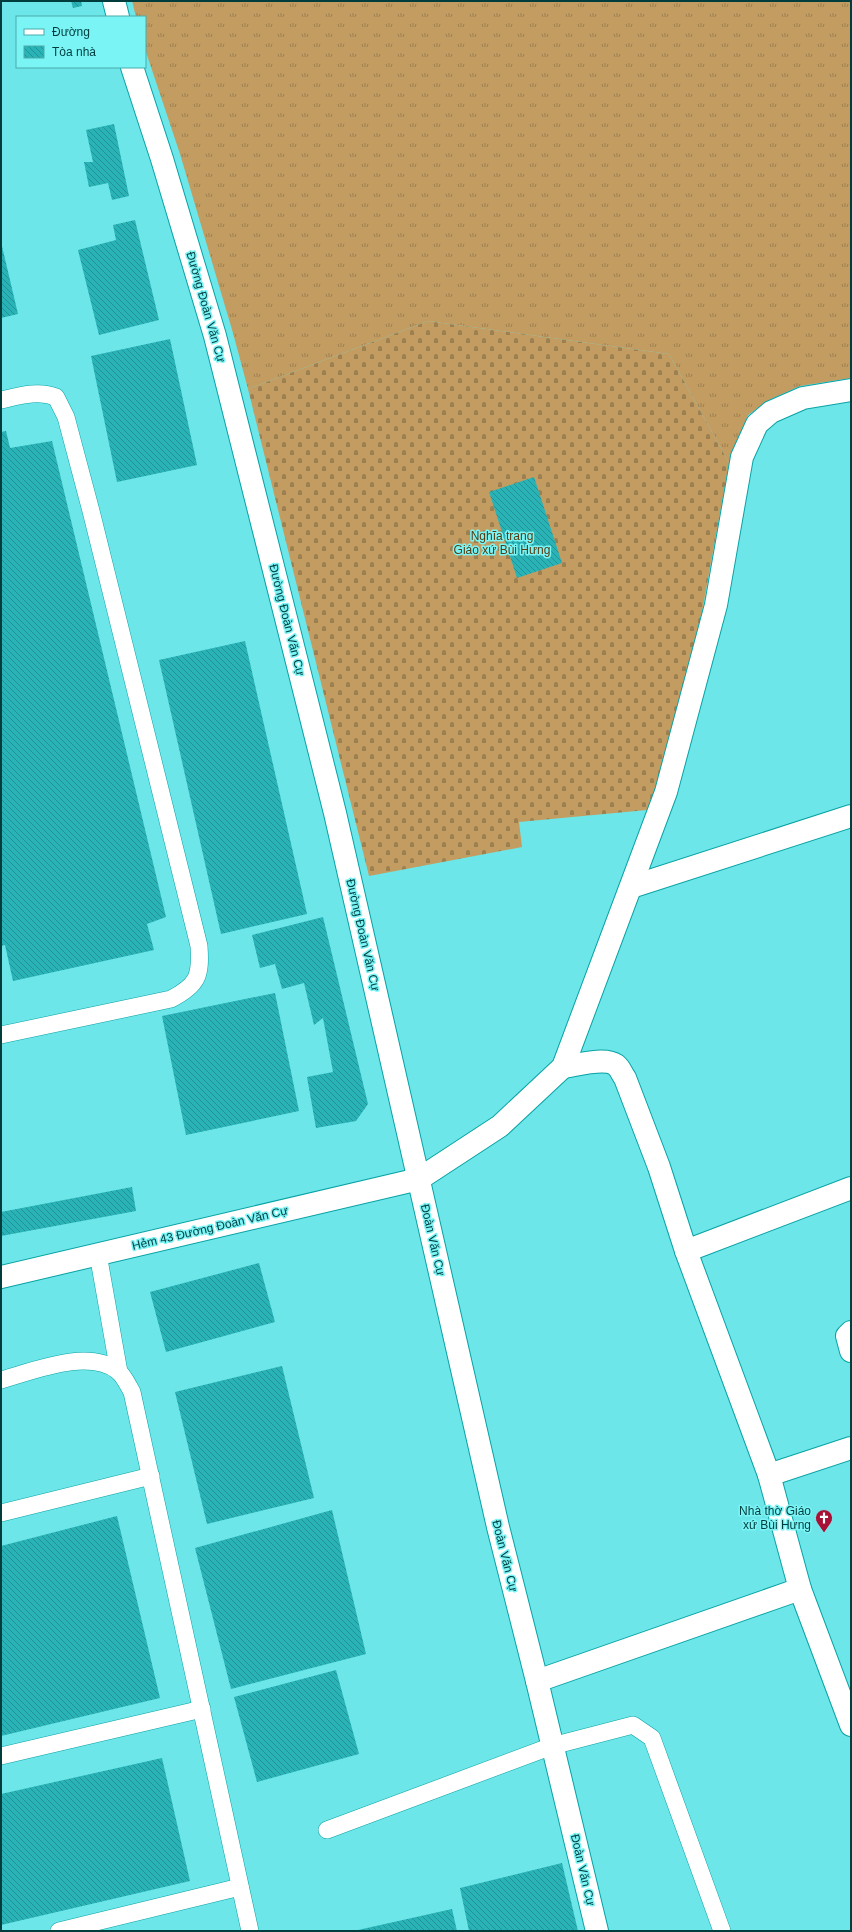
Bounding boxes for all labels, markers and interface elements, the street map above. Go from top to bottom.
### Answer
legend [16,16,146,68]
text: Đường [52,25,90,39]
text: Tòa nhà [52,45,96,59]
street label: Đường Đoàn Văn Cự [183,250,229,364]
park label: Nghĩa trang Giáo xứ Bùi Hưng [454,529,550,557]
street label: Đường Đoàn Văn Cự [266,563,308,677]
street label: Đường Đoàn Văn Cự [343,878,383,992]
street label: Hẻm 43 Đường Đoàn Văn Cự [130,1203,290,1253]
street label: Đoàn Văn Cự [418,1203,448,1277]
place label: Nhà thờ Giáo xứ Bùi Hưng [739,1504,811,1532]
church icon: Nhà thờ Giáo xứ Bùi Hưng [814,1508,834,1533]
street label: Đoàn Văn Cự [489,1519,521,1593]
street label: Đoàn Văn Cự [568,1833,598,1907]

